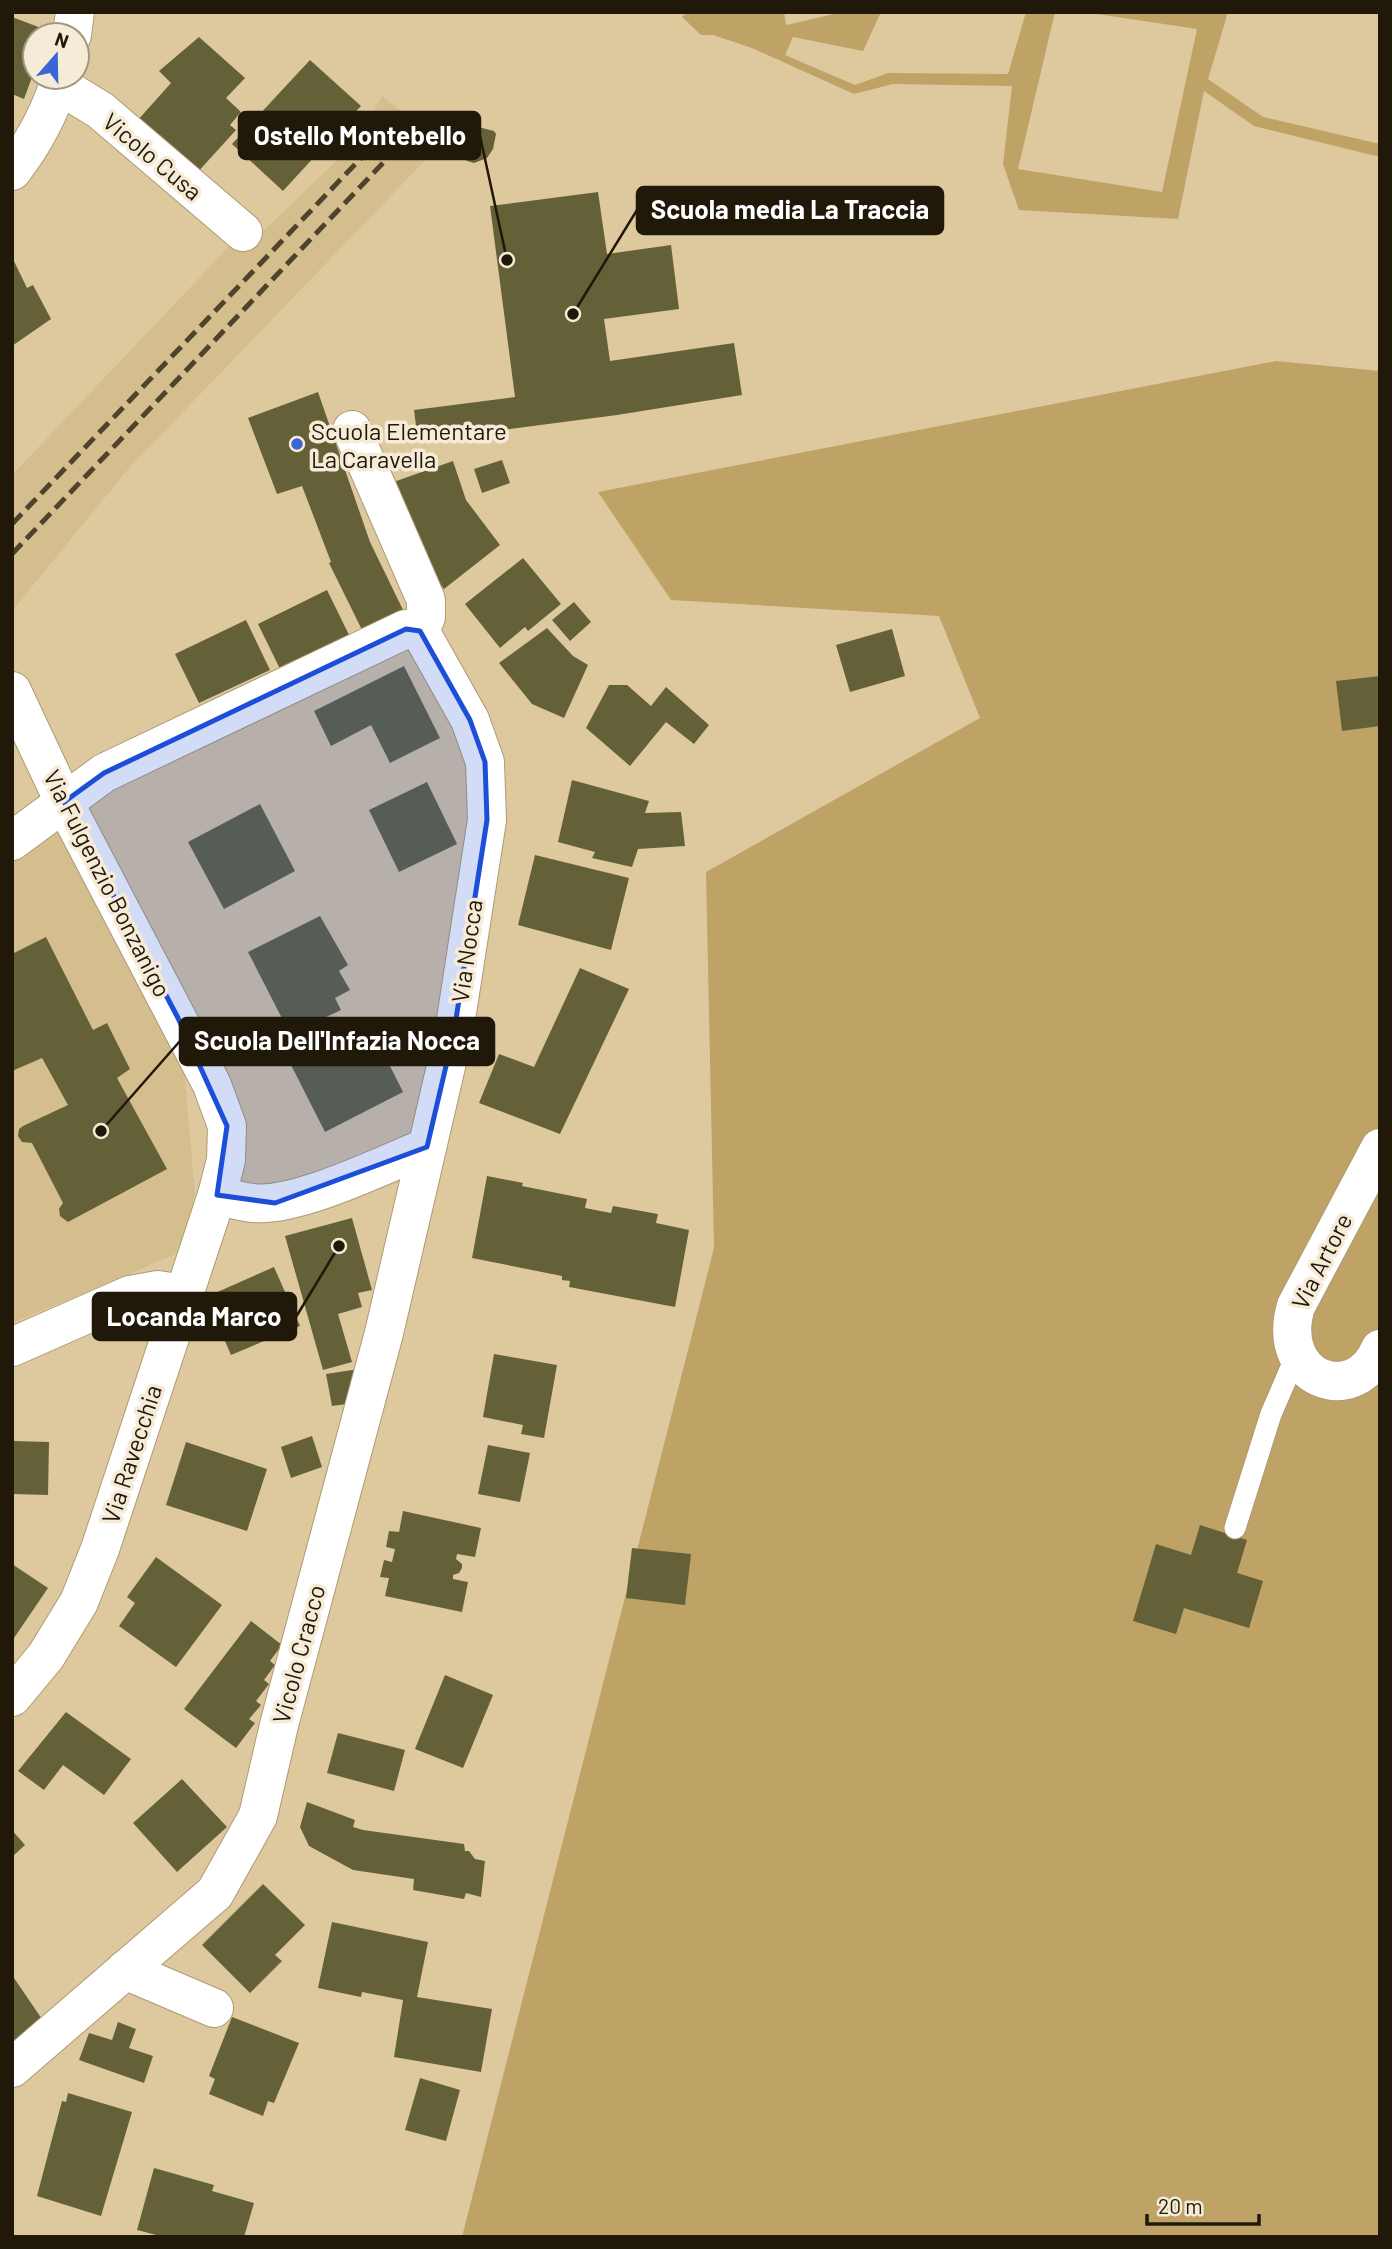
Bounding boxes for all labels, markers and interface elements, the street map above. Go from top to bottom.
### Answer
north arrow [21,21,91,91]
text: N [52,27,72,53]
street label: Vicolo Cusa [98,106,208,206]
callout: Ostello Montebello [239,112,480,159]
text: Ostello Montebello [254,119,466,150]
callout: Scuola media La Traccia [637,187,943,234]
text: Scuola media La Traccia [651,193,929,224]
place label: Scuola Elementare La Caravella [311,416,507,473]
marker: Scuola Elementare La Caravella [289,436,305,452]
street label: Via Fulgenzio Bonzanigo [38,764,178,1002]
street label: Via Nocca [444,898,488,1004]
callout: Scuola Dell'Infazia Nocca [180,1018,494,1065]
text: Scuola Dell'Infazia Nocca [194,1024,480,1055]
street label: Via Artore [1285,1208,1357,1314]
callout: Locanda Marco [93,1293,296,1340]
text: Locanda Marco [106,1300,282,1331]
street label: Via Ravecchia [95,1381,167,1527]
street label: Vicolo Cracco [266,1581,330,1727]
scale bar [1147,2182,1259,2226]
text: 20 m [1158,2193,1203,2218]

